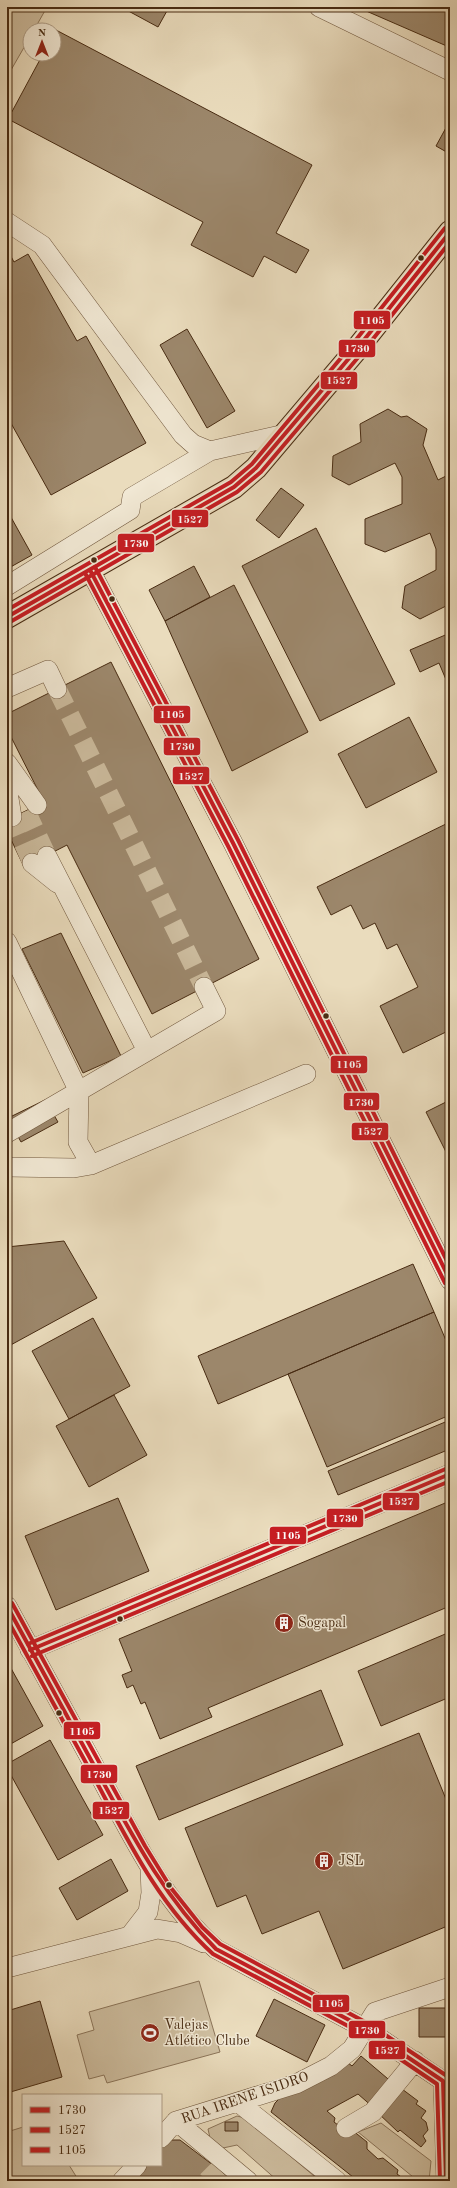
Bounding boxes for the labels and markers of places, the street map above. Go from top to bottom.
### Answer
unlabelled marker [416,253,426,263]
unlabelled marker [89,555,99,565]
unlabelled marker [107,594,117,604]
unlabelled marker [321,1011,331,1021]
building icon: Sogapal [273,1612,295,1634]
unlabelled marker [115,1614,125,1624]
place label: Sogapal [298,1616,346,1630]
unlabelled marker [54,1708,64,1718]
building icon: JSL [313,1850,335,1872]
place label: JSL [338,1854,364,1868]
unlabelled marker [164,1880,174,1890]
place label: Valejas Atlético Clube [164,2018,250,2048]
sports icon: Valejas Atlético Clube [139,2022,161,2044]

